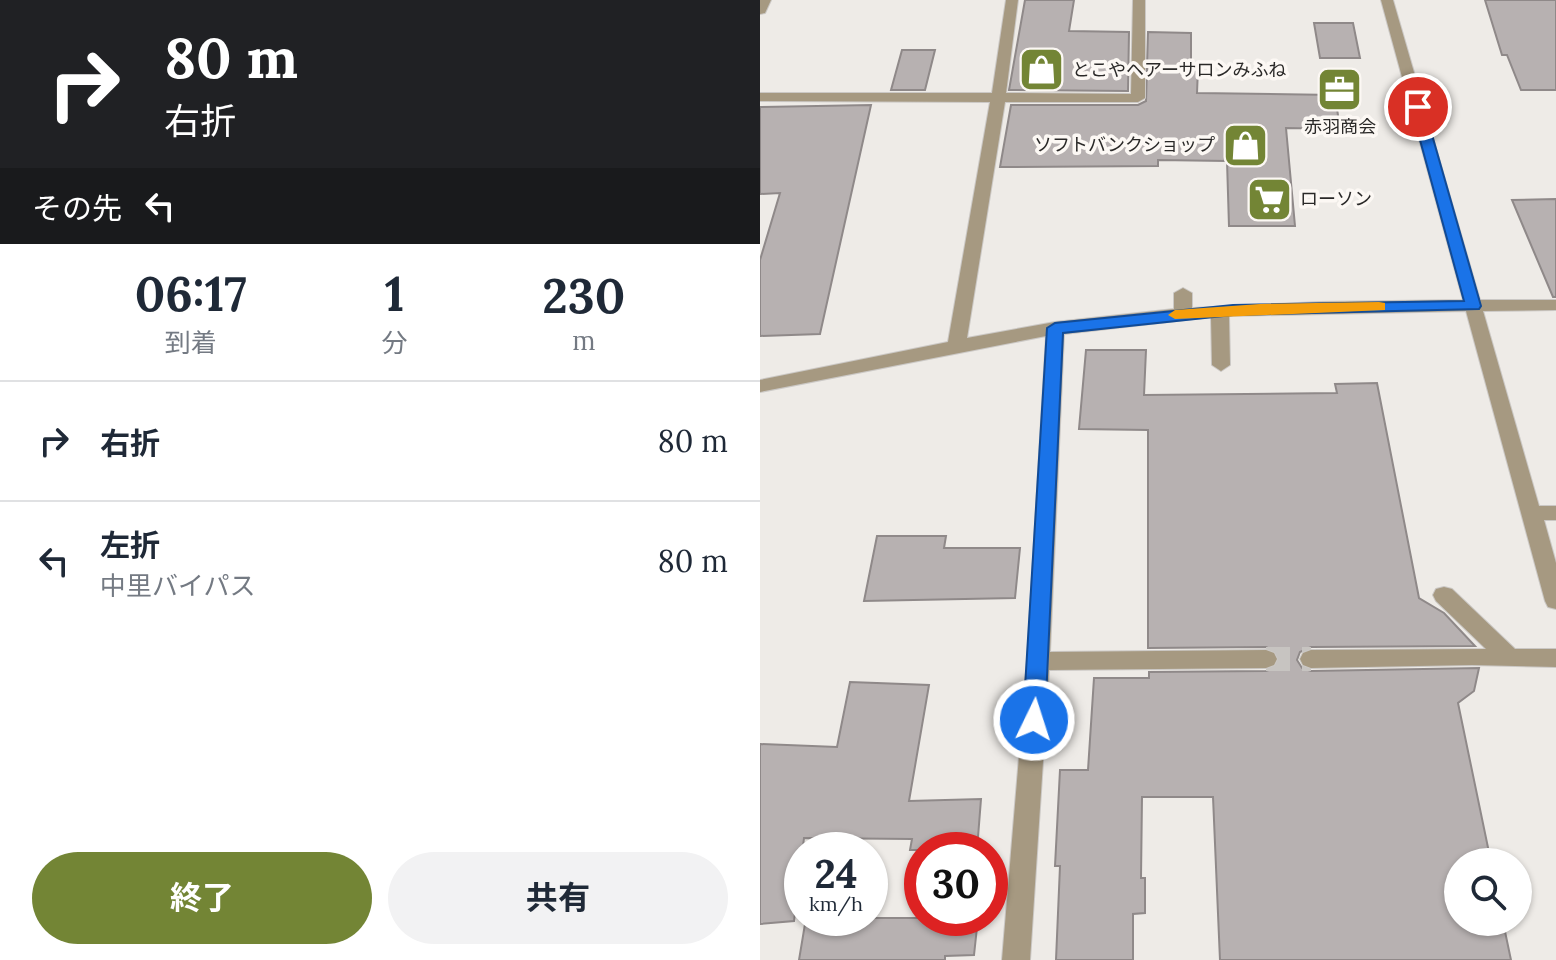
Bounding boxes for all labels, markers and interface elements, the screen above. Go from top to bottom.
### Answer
text: 80 m [164,22,298,93]
icon: right [32,32,136,136]
shop icon: とこやヘアーサロンみふね [1017,46,1065,94]
place label: とこやヘアーサロンみふね [1072,58,1287,81]
office icon: 赤羽商会 [1316,65,1364,113]
pin [1384,73,1452,141]
icon: arrive [1396,85,1440,129]
text: 右折 [164,98,236,144]
place label: 赤羽商会 [1304,115,1376,138]
shop icon: ソフトバンクショップ [1222,121,1270,169]
place label: ソフトバンクショップ [1034,133,1215,156]
supermarket icon: ローソン [1245,175,1293,223]
icon: left [138,184,182,228]
place label: ローソン [1300,187,1372,210]
text: その先 [32,189,122,227]
text: 06:17 [135,263,247,324]
text: 1 [385,263,404,324]
text: 230 [542,265,625,326]
text: m [572,324,595,357]
text: 到着 [165,326,217,359]
text: 分 [382,326,408,359]
icon: right [32,419,76,463]
text: 80 m [658,422,728,460]
text: 右折 [100,424,160,462]
text: 左折 [100,526,160,564]
icon: left [32,539,76,583]
text: 80 m [658,542,728,580]
text: 中里バイパス [100,569,255,602]
position arrow [992,678,1076,762]
speed limit sign: 30 [904,832,1008,936]
text: 24 [814,848,858,899]
map controls [1444,848,1532,936]
button: search [1444,848,1532,936]
button: 終了 [32,852,372,944]
button: 共有 [388,852,728,944]
text: km/h [809,891,863,916]

